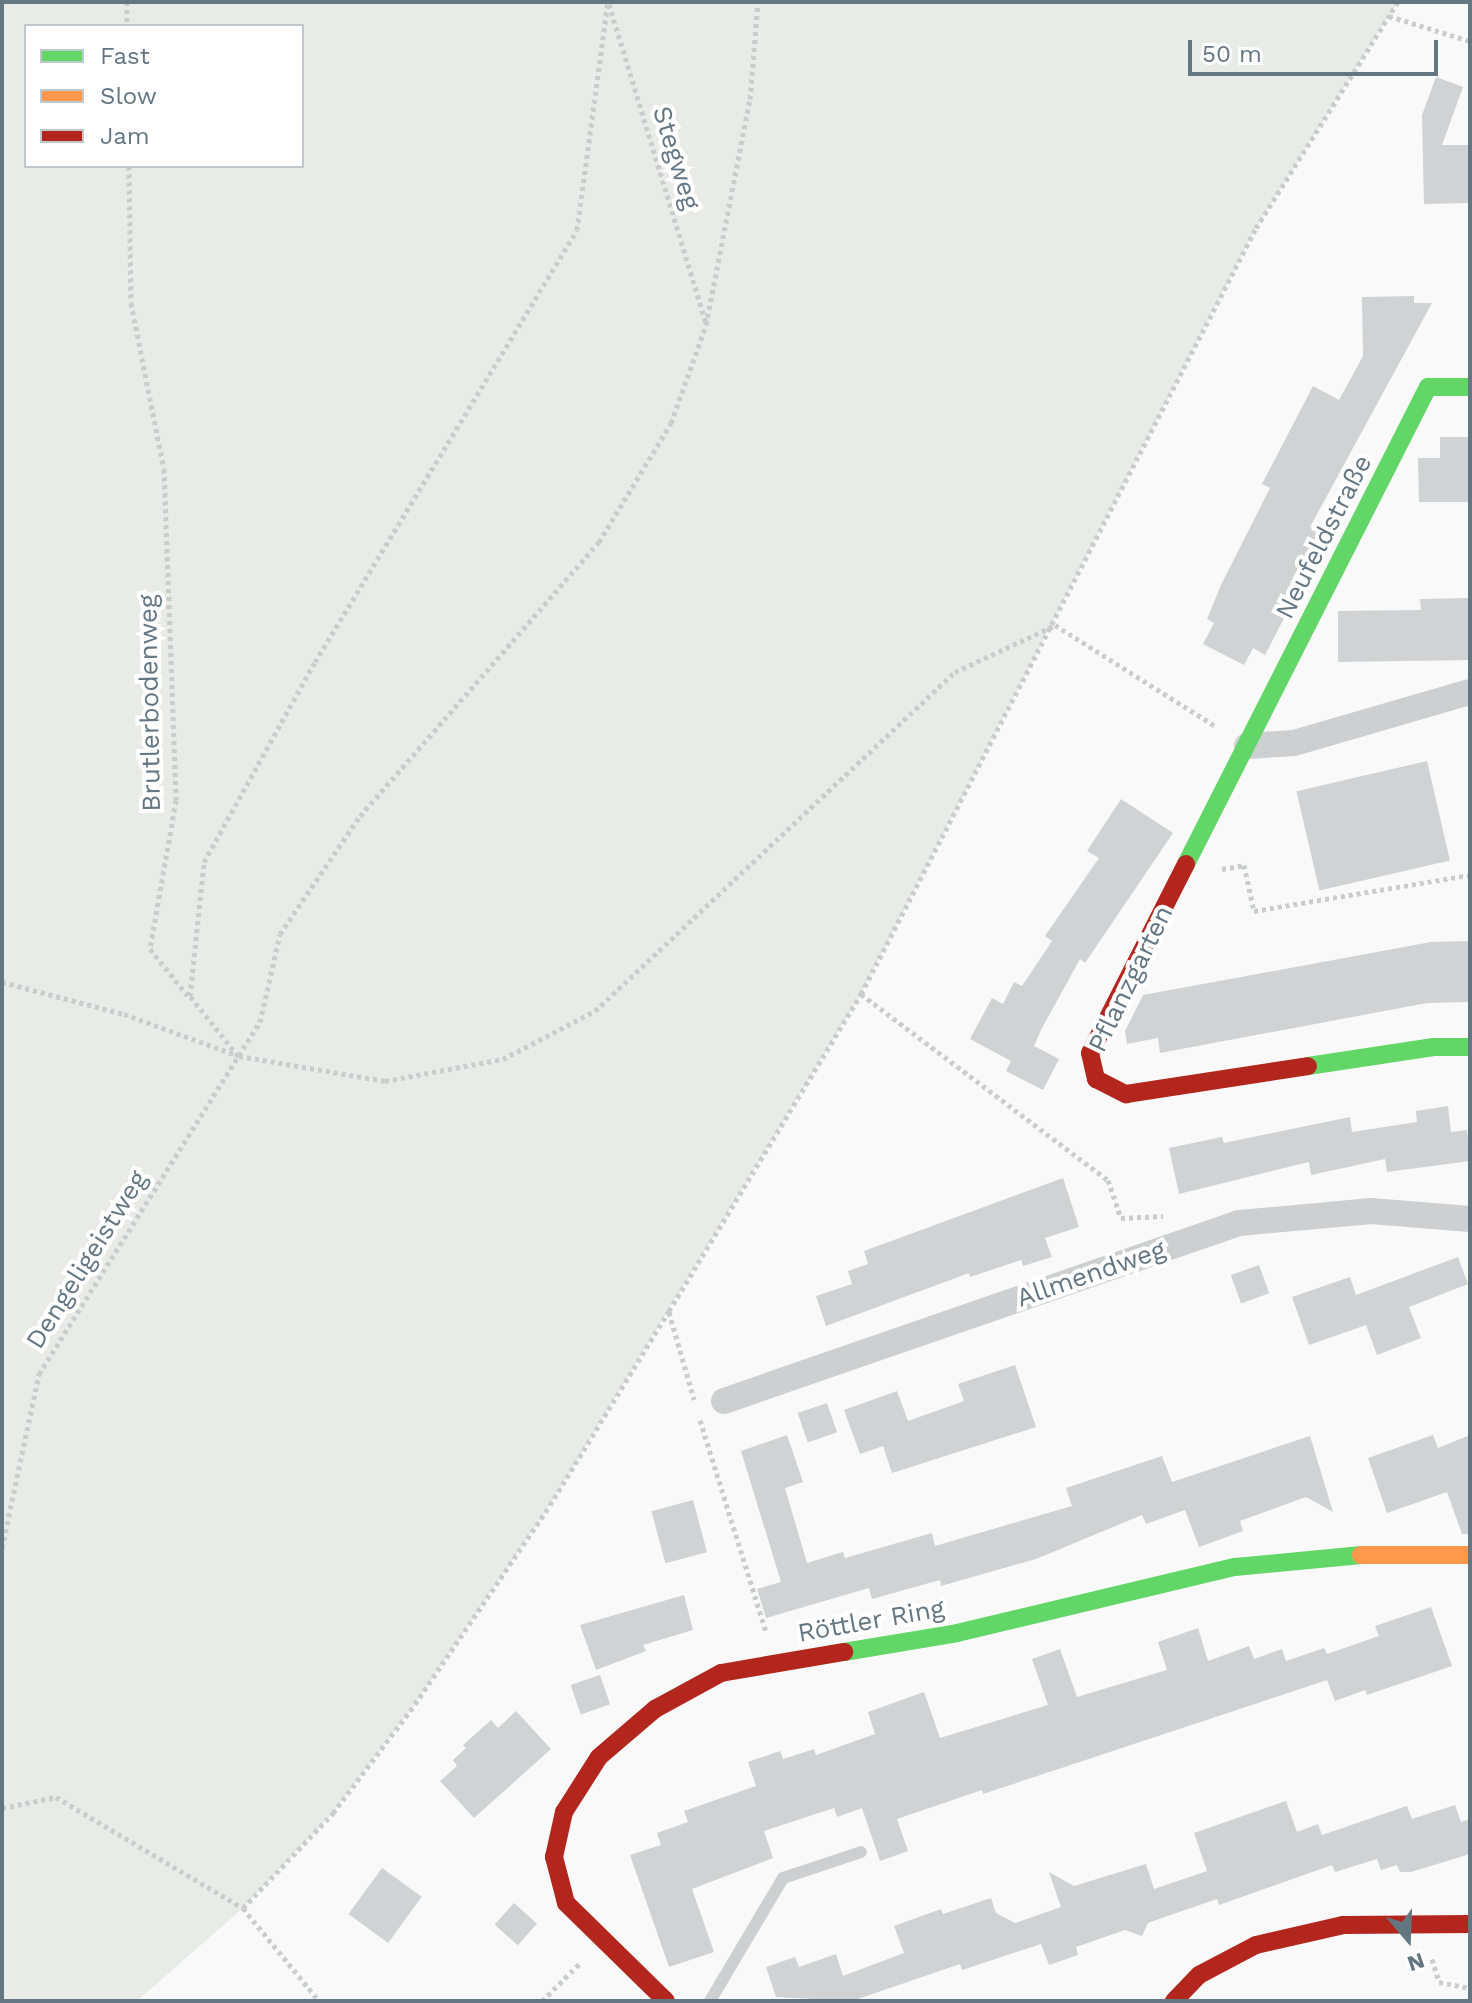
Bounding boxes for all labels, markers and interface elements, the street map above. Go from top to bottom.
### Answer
legend [24,24,304,168]
scale bar [1192,24,1442,74]
text: 50 m [1202,40,1262,68]
text: Fast [100,42,150,70]
text: Slow [100,82,157,110]
street label: Stegweg [646,103,706,213]
text: Jam [100,122,150,150]
street label: Neufeldstraße [1269,450,1379,624]
street label: Brutlerbodenweg [133,594,167,812]
street label: Pflanzgarten [1082,901,1180,1057]
street label: Dengeligeistweg [20,1165,154,1355]
street label: Allmendweg [1012,1234,1170,1314]
street label: Röttler Ring [795,1593,947,1649]
north arrow [1368,1899,1448,1979]
text: N [1404,1948,1428,1977]

